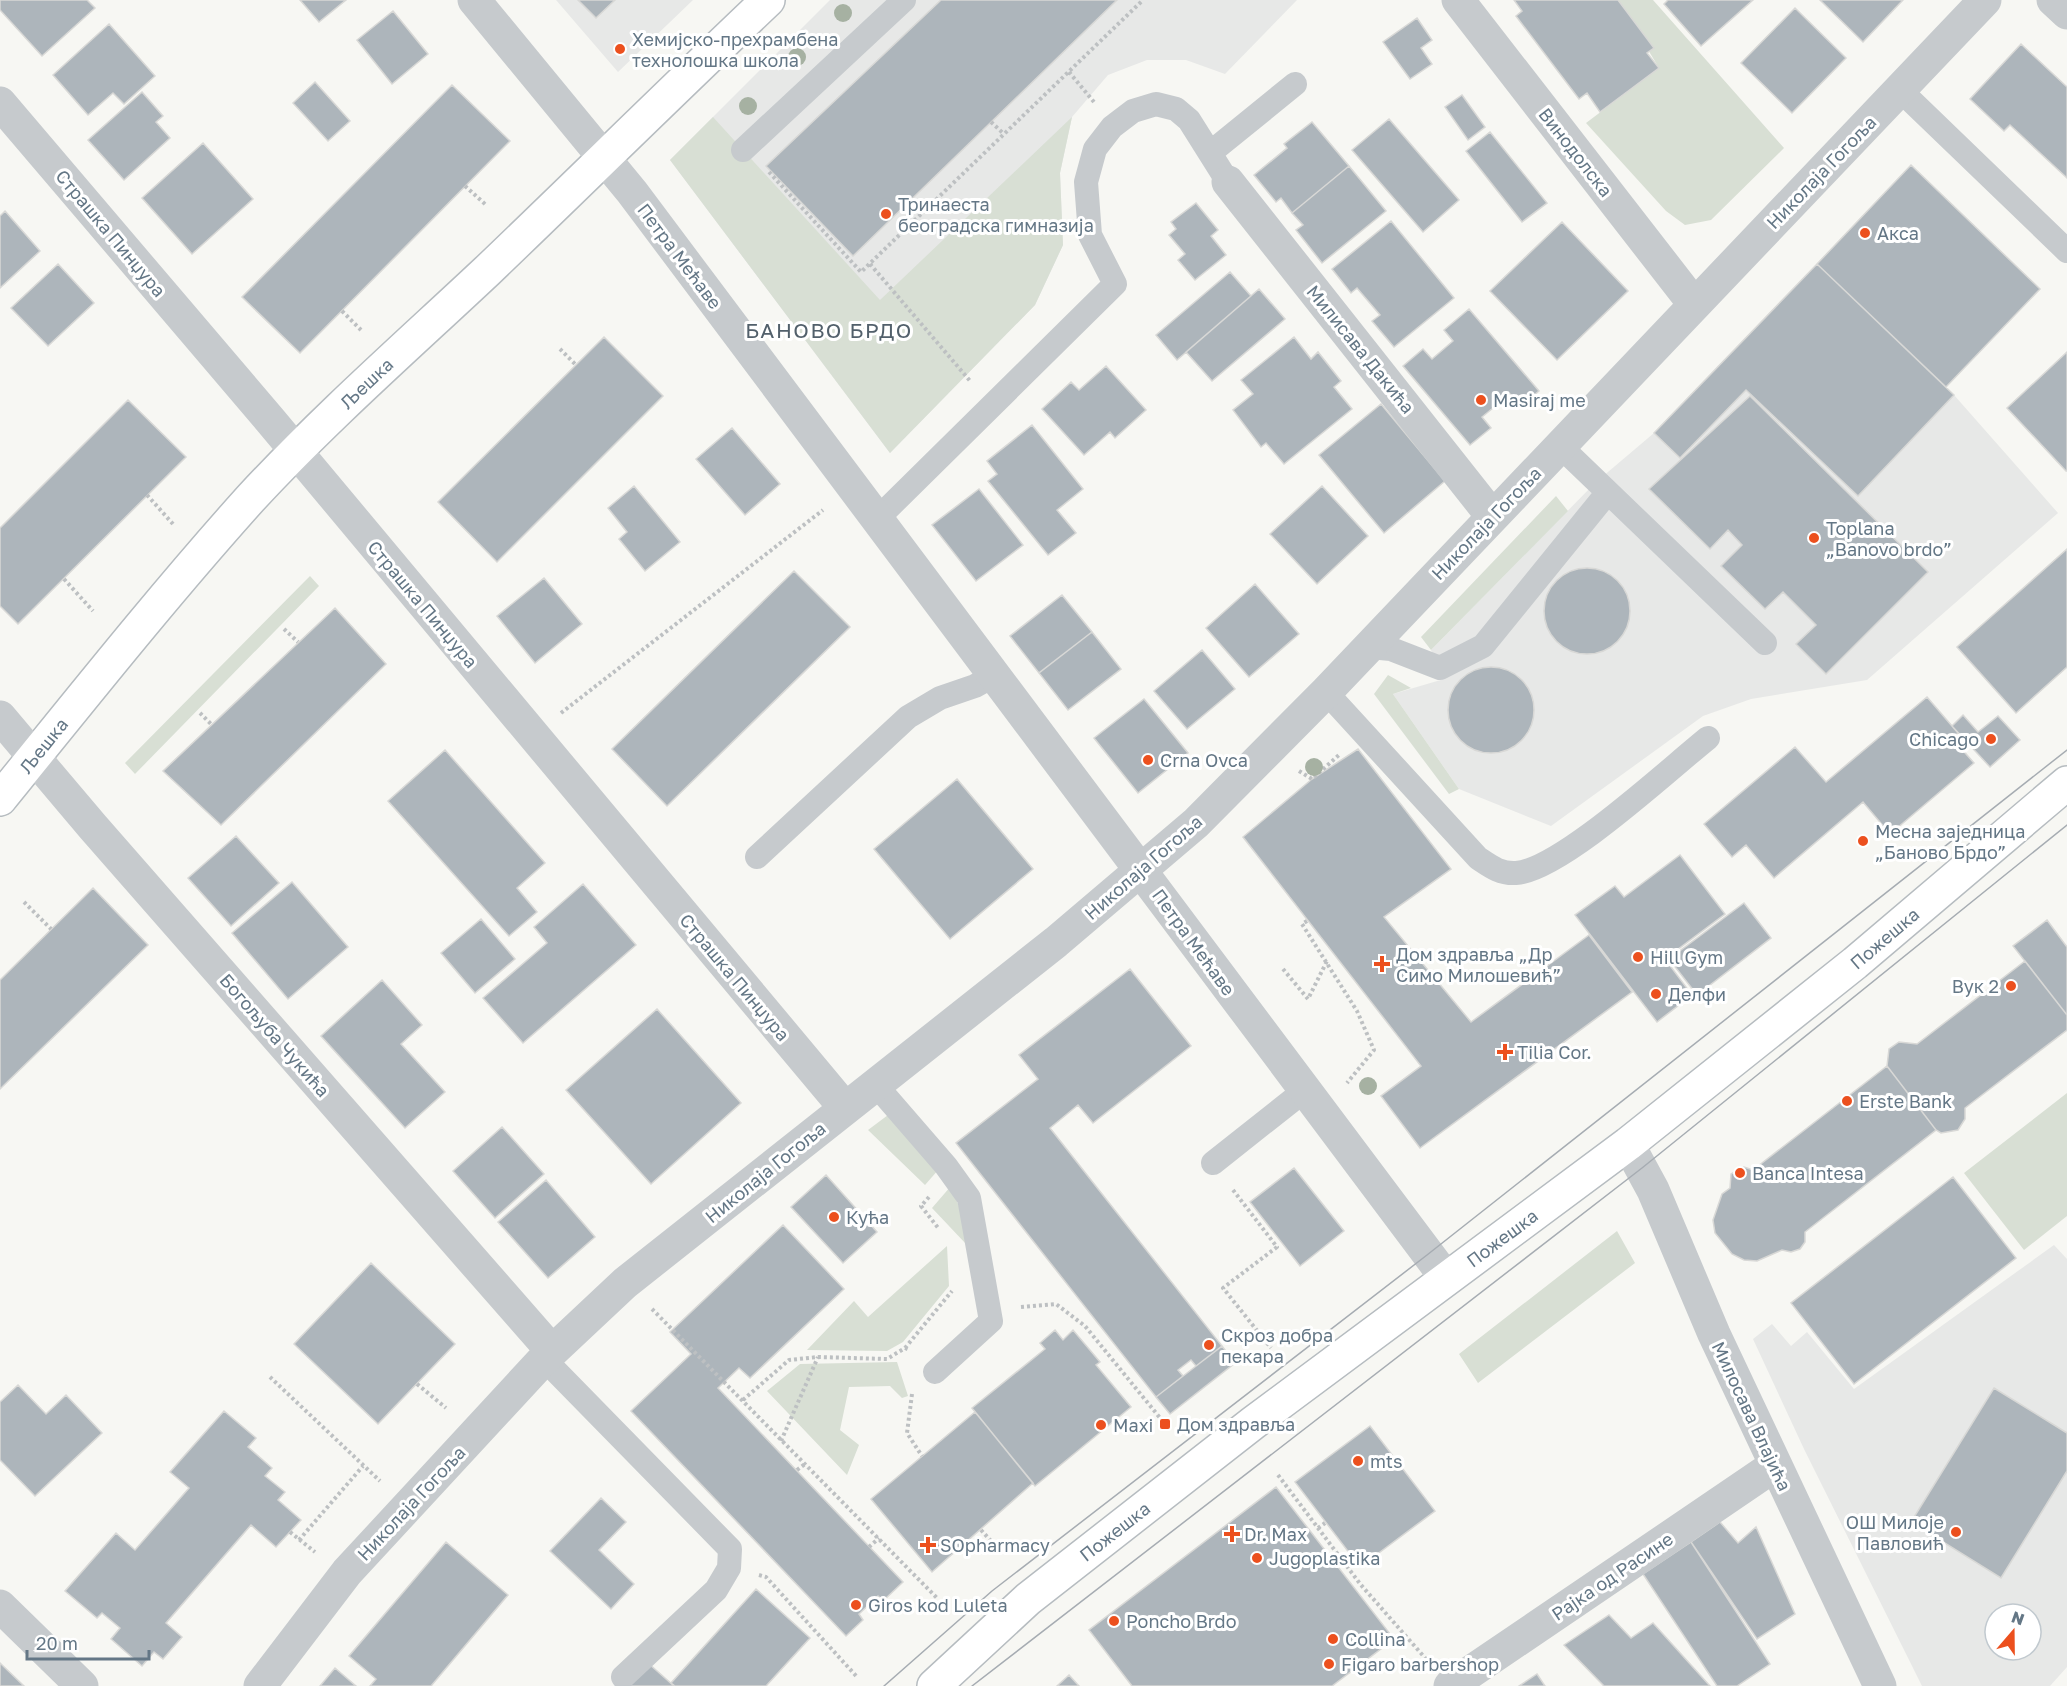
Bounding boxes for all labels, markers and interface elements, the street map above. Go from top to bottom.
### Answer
place label: Хемијско-прехрамбена технолошка школа [632,28,839,71]
marker: Хемијско-прехрамбена технолошка школа [613,42,627,56]
street label: Винодолска [1534,103,1618,201]
street label: Николаја Гогоља [1762,111,1880,233]
street label: Страшка Пинџура [51,165,171,301]
place label: Тринаеста београдска гимназија [898,193,1094,236]
street label: Петра Мећаве [633,199,727,313]
marker: Тринаеста београдска гимназија [879,207,893,221]
place label: Акса [1877,222,1919,244]
marker: Акса [1858,226,1872,240]
street label: Милисава Дакића [1302,280,1420,418]
district label: БАНОВО БРДО [745,317,913,343]
street label: Љешка [335,353,398,413]
place label: Masiraj me [1493,389,1586,411]
marker: Masiraj me [1474,393,1488,407]
street label: Николаја Гогоља [1427,462,1545,584]
place label: Toplana „Banovo brdo” [1826,517,1952,560]
marker: Toplana „Banovo brdo” [1807,531,1821,545]
street label: Страшка Пинџура [363,536,483,672]
street label: Љешка [15,713,72,777]
place label: Chicago [1909,728,1979,750]
marker: Chicago [1984,732,1998,746]
place label: Crna Ovca [1160,749,1248,771]
marker: Crna Ovca [1141,753,1155,767]
street label: Николаја Гогоља [1080,810,1206,924]
place label: Месна заједница „Баново Брдо” [1875,820,2025,863]
marker: Месна заједница „Баново Брдо” [1856,834,1870,848]
street label: Петра Мећаве [1148,884,1240,1000]
street label: Пожешка [1845,903,1923,973]
street label: Страшка Пинџура [675,909,795,1045]
place label: Дом здравља „Др Симо Милошевић” [1396,943,1561,986]
place label: Hill Gym [1650,946,1723,968]
marker: Hill Gym [1631,950,1645,964]
marker: Дом здравља „Др Симо Милошевић” [1373,955,1391,973]
street label: Богољуба Чукића [216,969,334,1101]
place label: Вук 2 [1952,975,1999,997]
marker: Вук 2 [2004,979,2018,993]
place label: Делфи [1668,983,1726,1005]
marker: Делфи [1649,987,1663,1001]
place label: Tilia Cor. [1517,1041,1592,1063]
marker: Tilia Cor. [1498,1045,1512,1059]
place label: Erste Bank [1859,1090,1952,1112]
marker: Erste Bank [1840,1094,1854,1108]
street label: Николаја Гогоља [700,1117,830,1227]
place label: Banca Intesa [1752,1162,1864,1184]
marker: Banca Intesa [1733,1166,1747,1180]
street label: Пожешка [1462,1204,1542,1272]
place label: Кућа [846,1206,889,1228]
marker: Кућа [827,1210,841,1224]
place label: Скроз добра пекара [1221,1324,1333,1367]
marker: Скроз добра пекара [1202,1338,1216,1352]
street label: Милосава Влајића [1708,1338,1796,1494]
place label: Дом здравља [1177,1413,1295,1435]
place label: Maxi [1113,1414,1153,1436]
marker: Дом здравља [1158,1417,1172,1431]
marker: Maxi [1094,1418,1108,1432]
street label: Николаја Гогоља [352,1441,470,1565]
place label: mts [1370,1450,1403,1472]
marker: mts [1351,1454,1365,1468]
street label: Пожешка [1075,1497,1154,1566]
place label: ОШ Милоје Павловић [1846,1511,1944,1554]
place label: Dr. Max [1244,1523,1307,1545]
marker: ОШ Милоје Павловић [1949,1525,1963,1539]
marker: Dr. Max [1225,1527,1239,1541]
street label: Рајка од Расине [1547,1527,1677,1625]
place label: SOpharmacy [940,1534,1050,1556]
marker: SOpharmacy [921,1538,935,1552]
place label: Jugoplastika [1269,1547,1380,1569]
marker: Jugoplastika [1250,1551,1264,1565]
place label: Giros kod Luleta [868,1594,1008,1616]
marker: Giros kod Luleta [849,1598,863,1612]
north arrow [1983,1602,2043,1662]
text: N [2009,1606,2027,1629]
place label: Poncho Brdo [1126,1610,1236,1632]
marker: Poncho Brdo [1107,1614,1121,1628]
scale bar [27,1623,148,1661]
place label: Collina [1345,1628,1406,1650]
text: 20 m [36,1632,78,1654]
marker: Collina [1326,1632,1340,1646]
place label: Figaro barbershop [1341,1653,1499,1675]
marker: Figaro barbershop [1322,1657,1336,1671]

